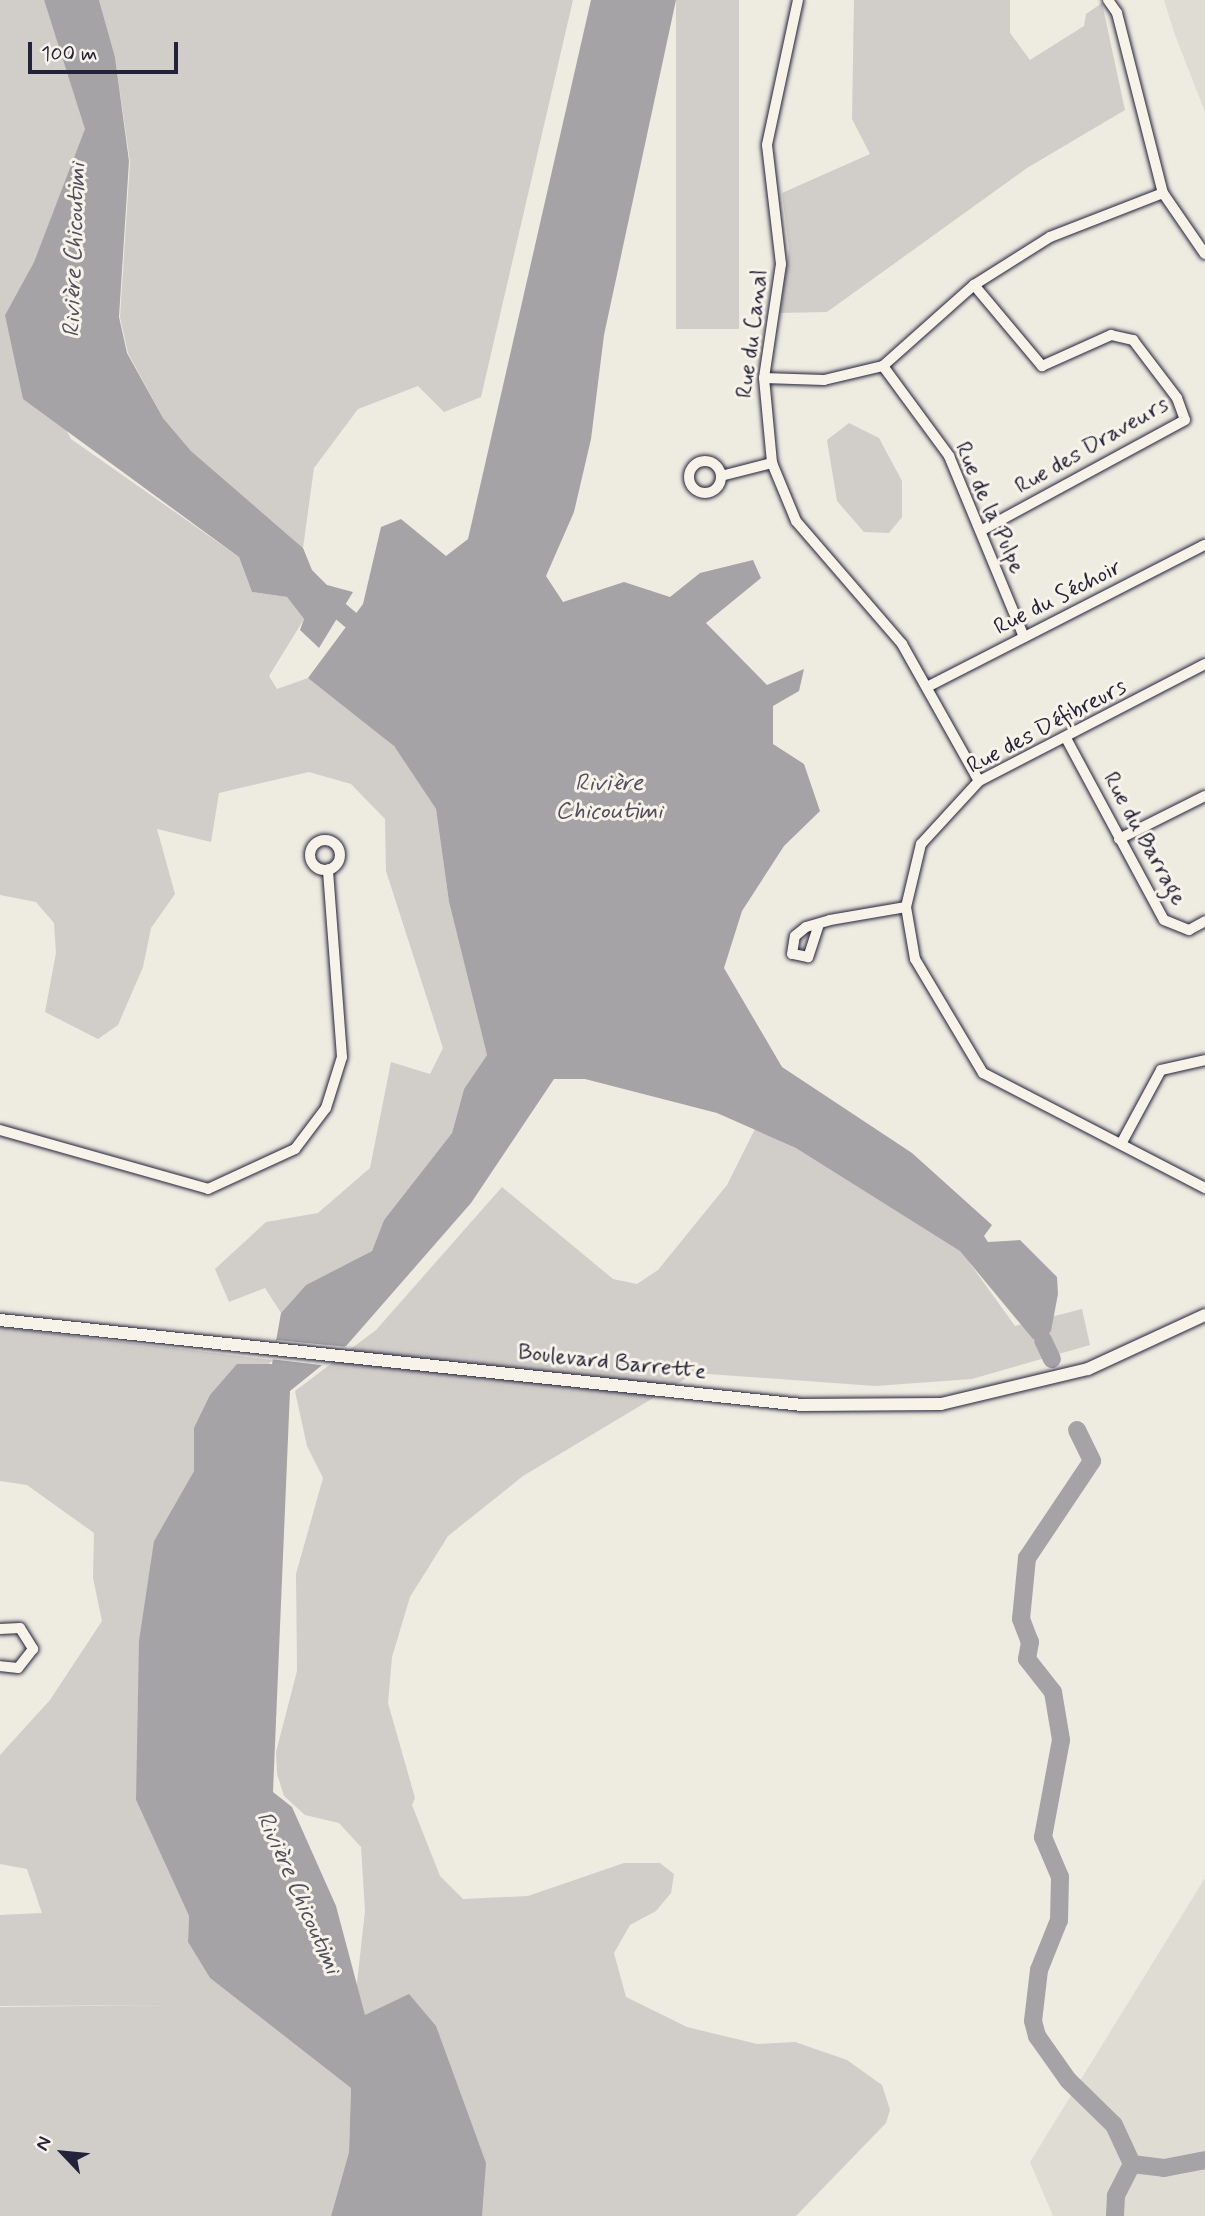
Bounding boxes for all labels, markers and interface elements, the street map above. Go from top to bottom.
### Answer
scale bar [32,28,182,72]
text: 100 m [41,40,97,68]
water label: Rivière Chicoutimi [57,158,93,342]
street label: Rue du Canal [732,271,774,397]
street label: Rue des Draveurs [1012,392,1172,500]
street label: Rue de la Pulpe [948,438,1030,578]
street label: Rue du Séchoir [990,554,1126,642]
street label: Rue des Défibreurs [963,673,1131,781]
street label: Rue du Barrage [1097,769,1191,909]
water label: Rivière Chicoutimi [555,770,663,826]
street label: Boulevard Barrette [516,1339,708,1387]
water label: Rivière Chicoutimi [248,1804,348,1982]
north arrow [28,2118,98,2188]
text: N [30,2132,58,2155]

